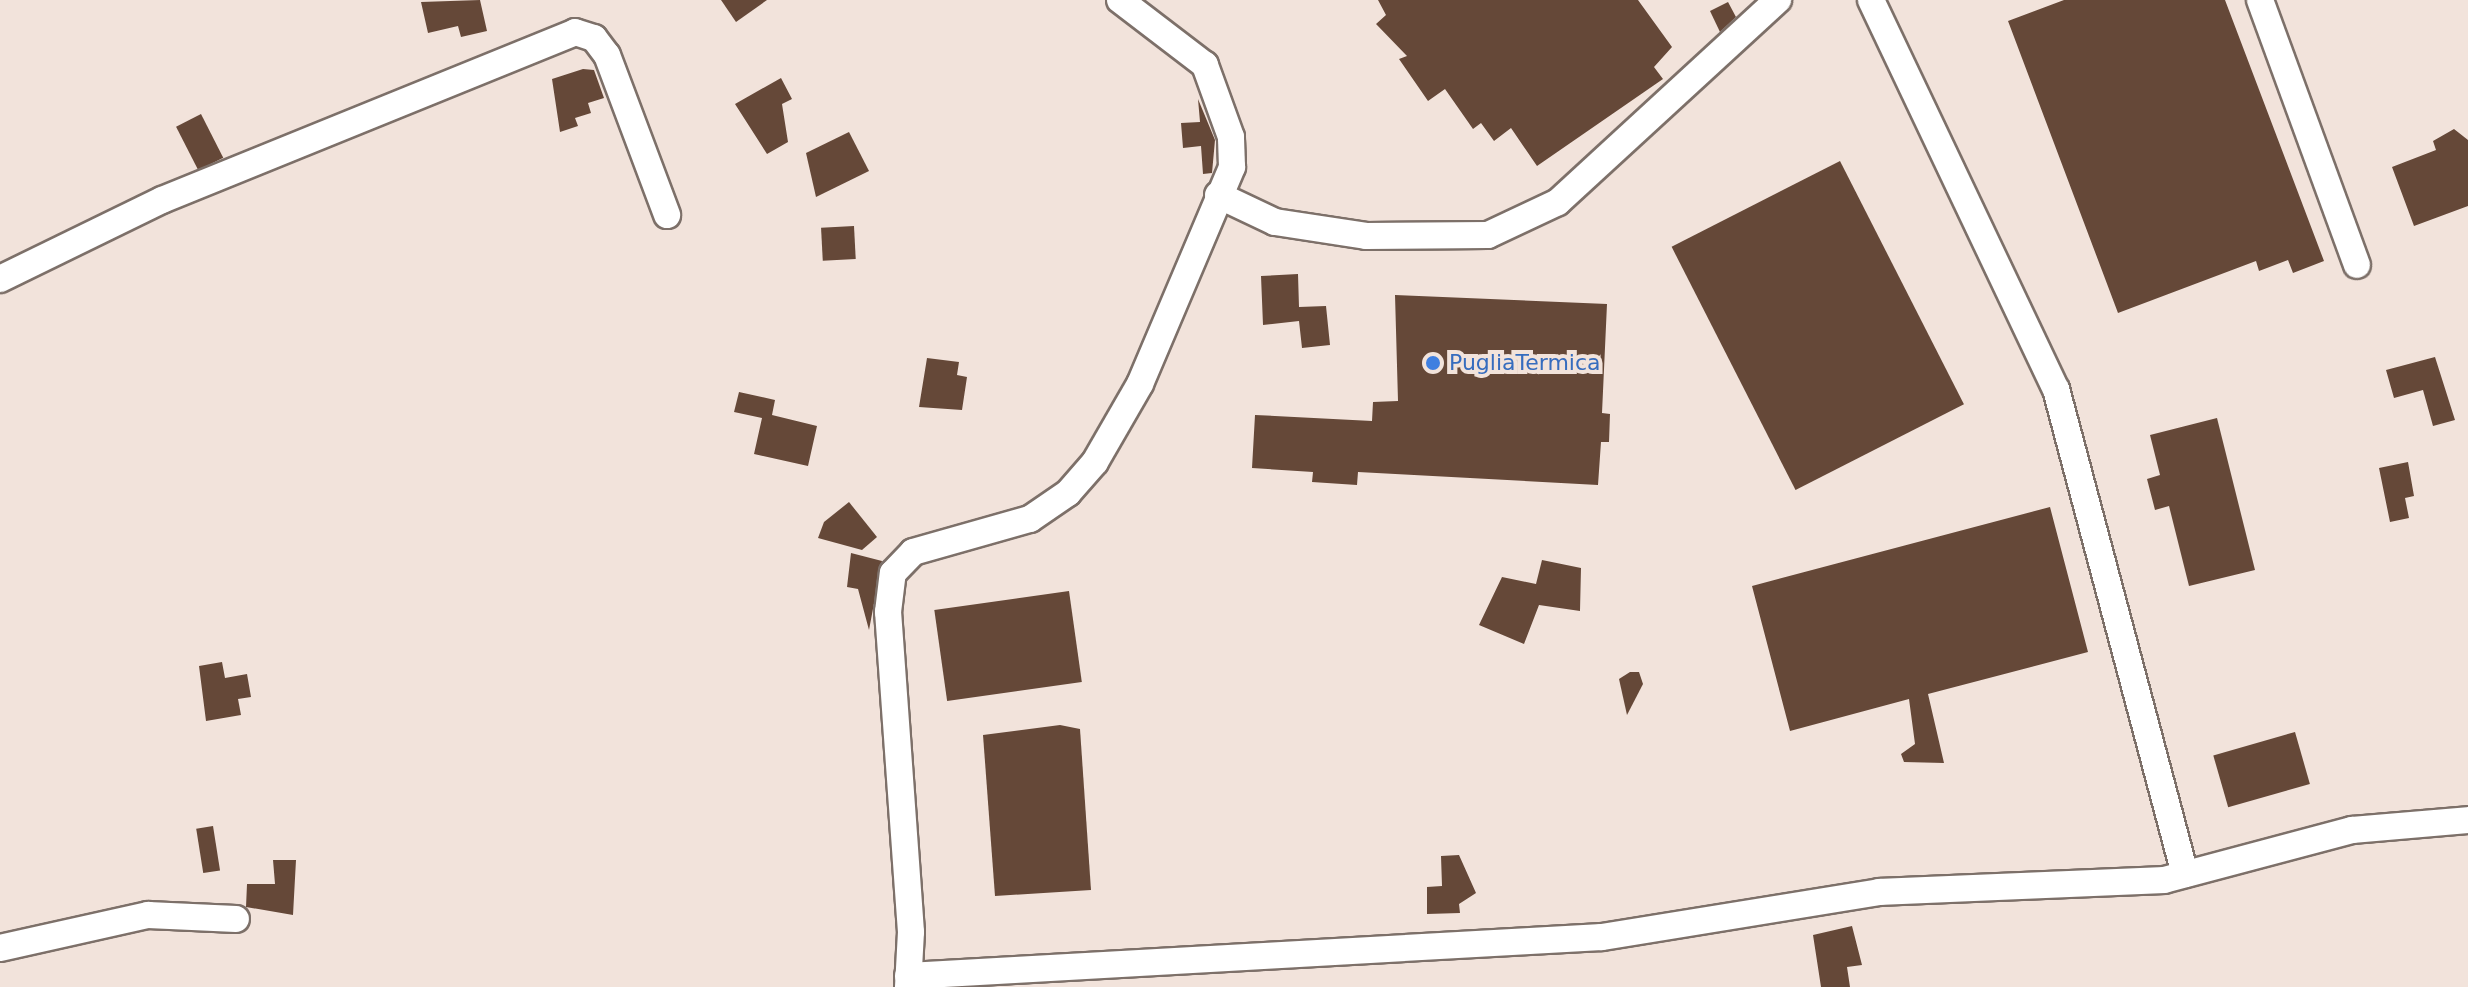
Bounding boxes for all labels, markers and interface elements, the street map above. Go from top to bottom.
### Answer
place label: PugliaTermica [1449,350,1601,376]
marker: PugliaTermica [1424,354,1442,372]

